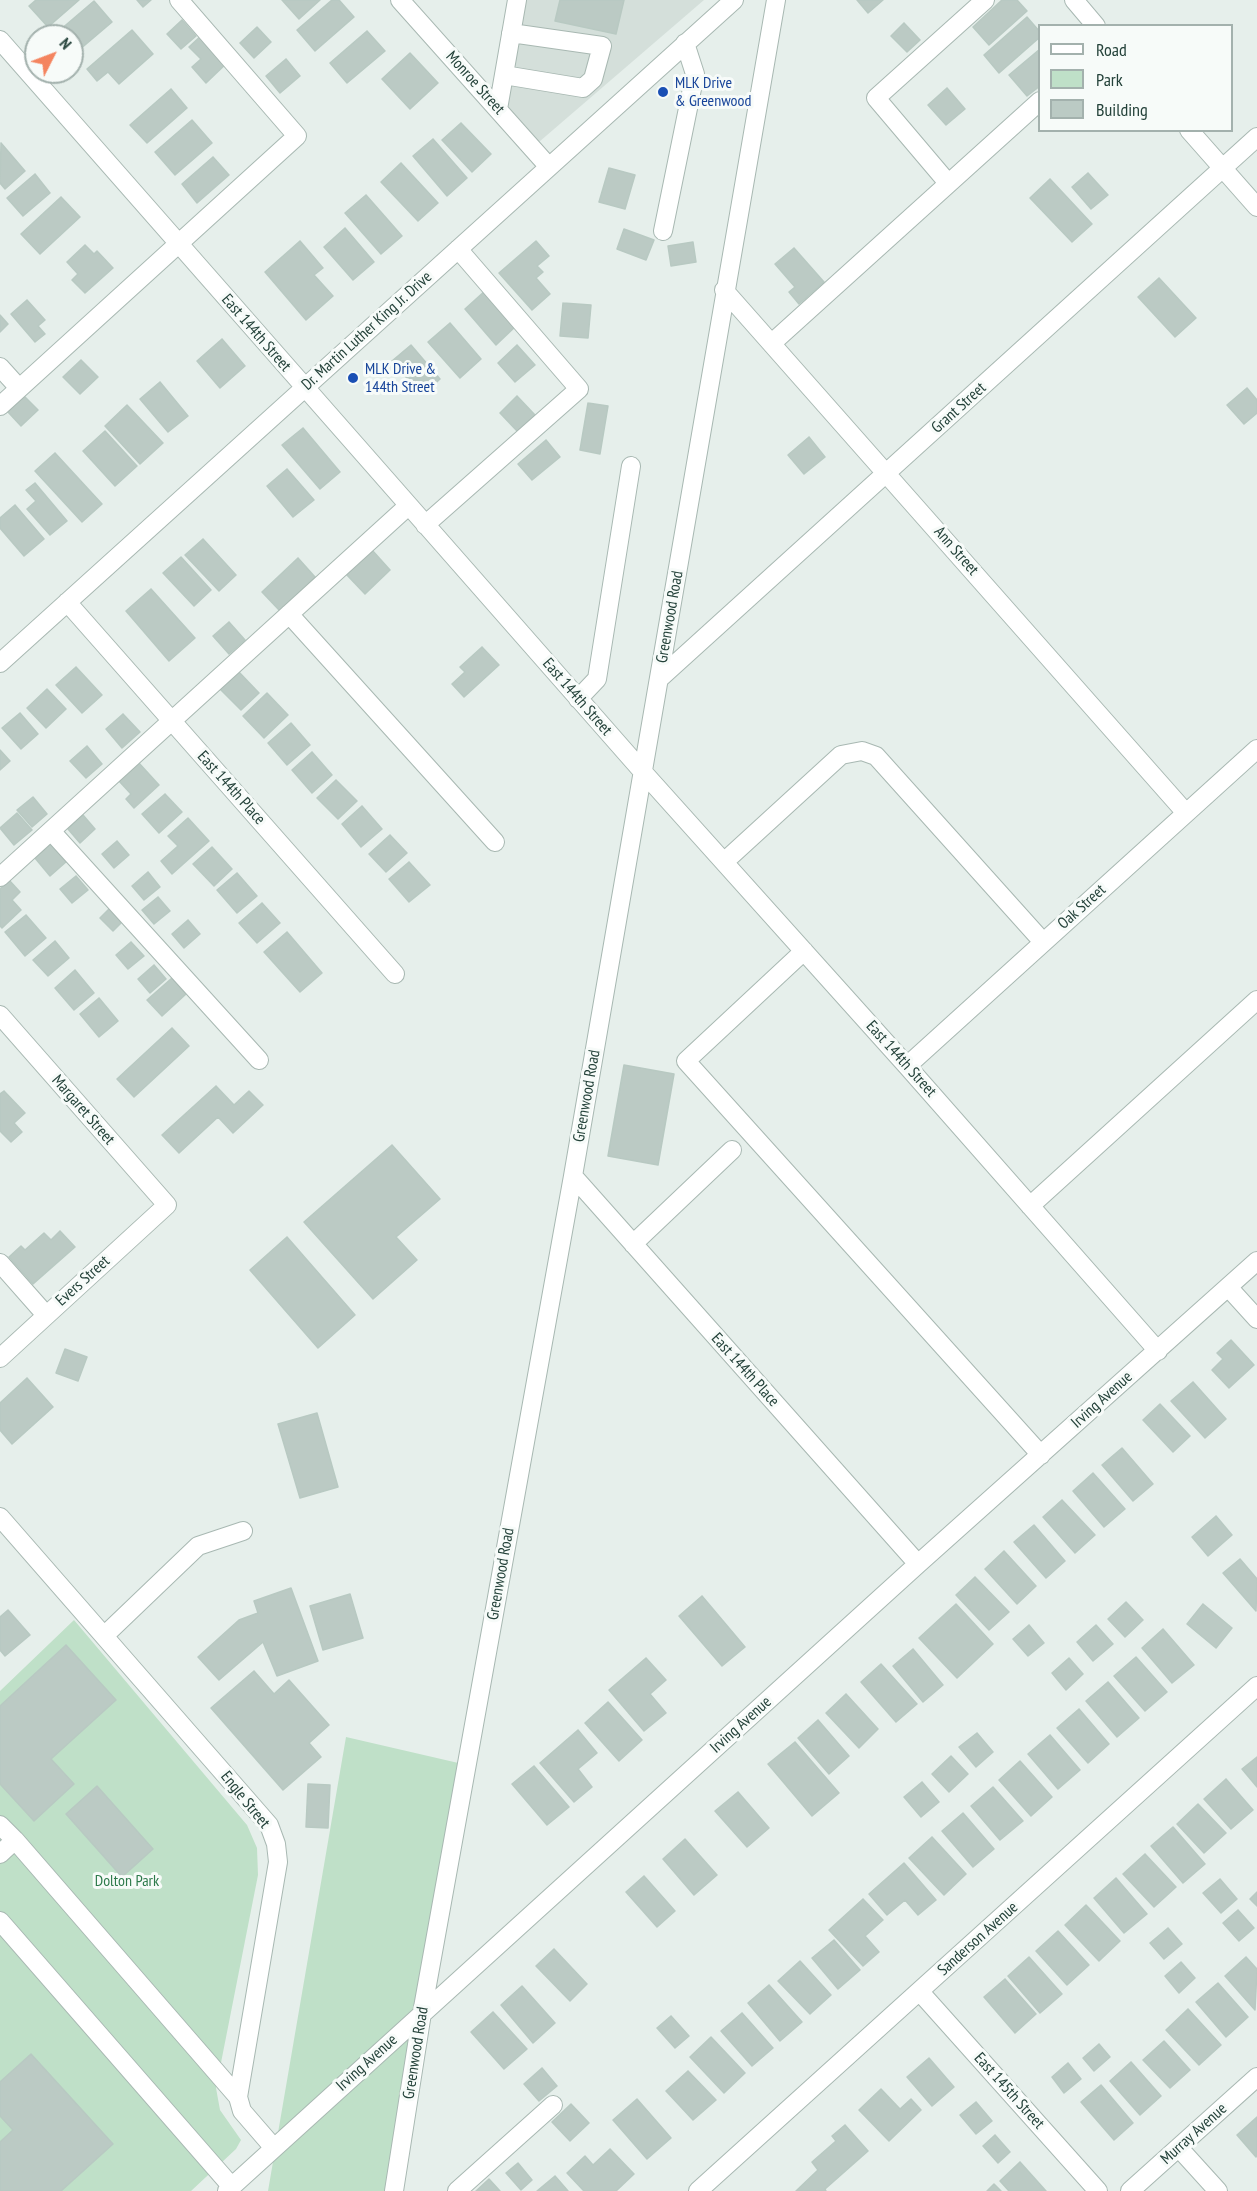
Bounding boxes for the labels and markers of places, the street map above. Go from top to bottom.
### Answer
place label: MLK Drive & Greenwood [675,73,751,111]
marker: MLK Drive & Greenwood [656,85,670,99]
place label: MLK Drive & 144th Street [365,359,436,397]
marker: MLK Drive & 144th Street [346,371,360,385]

